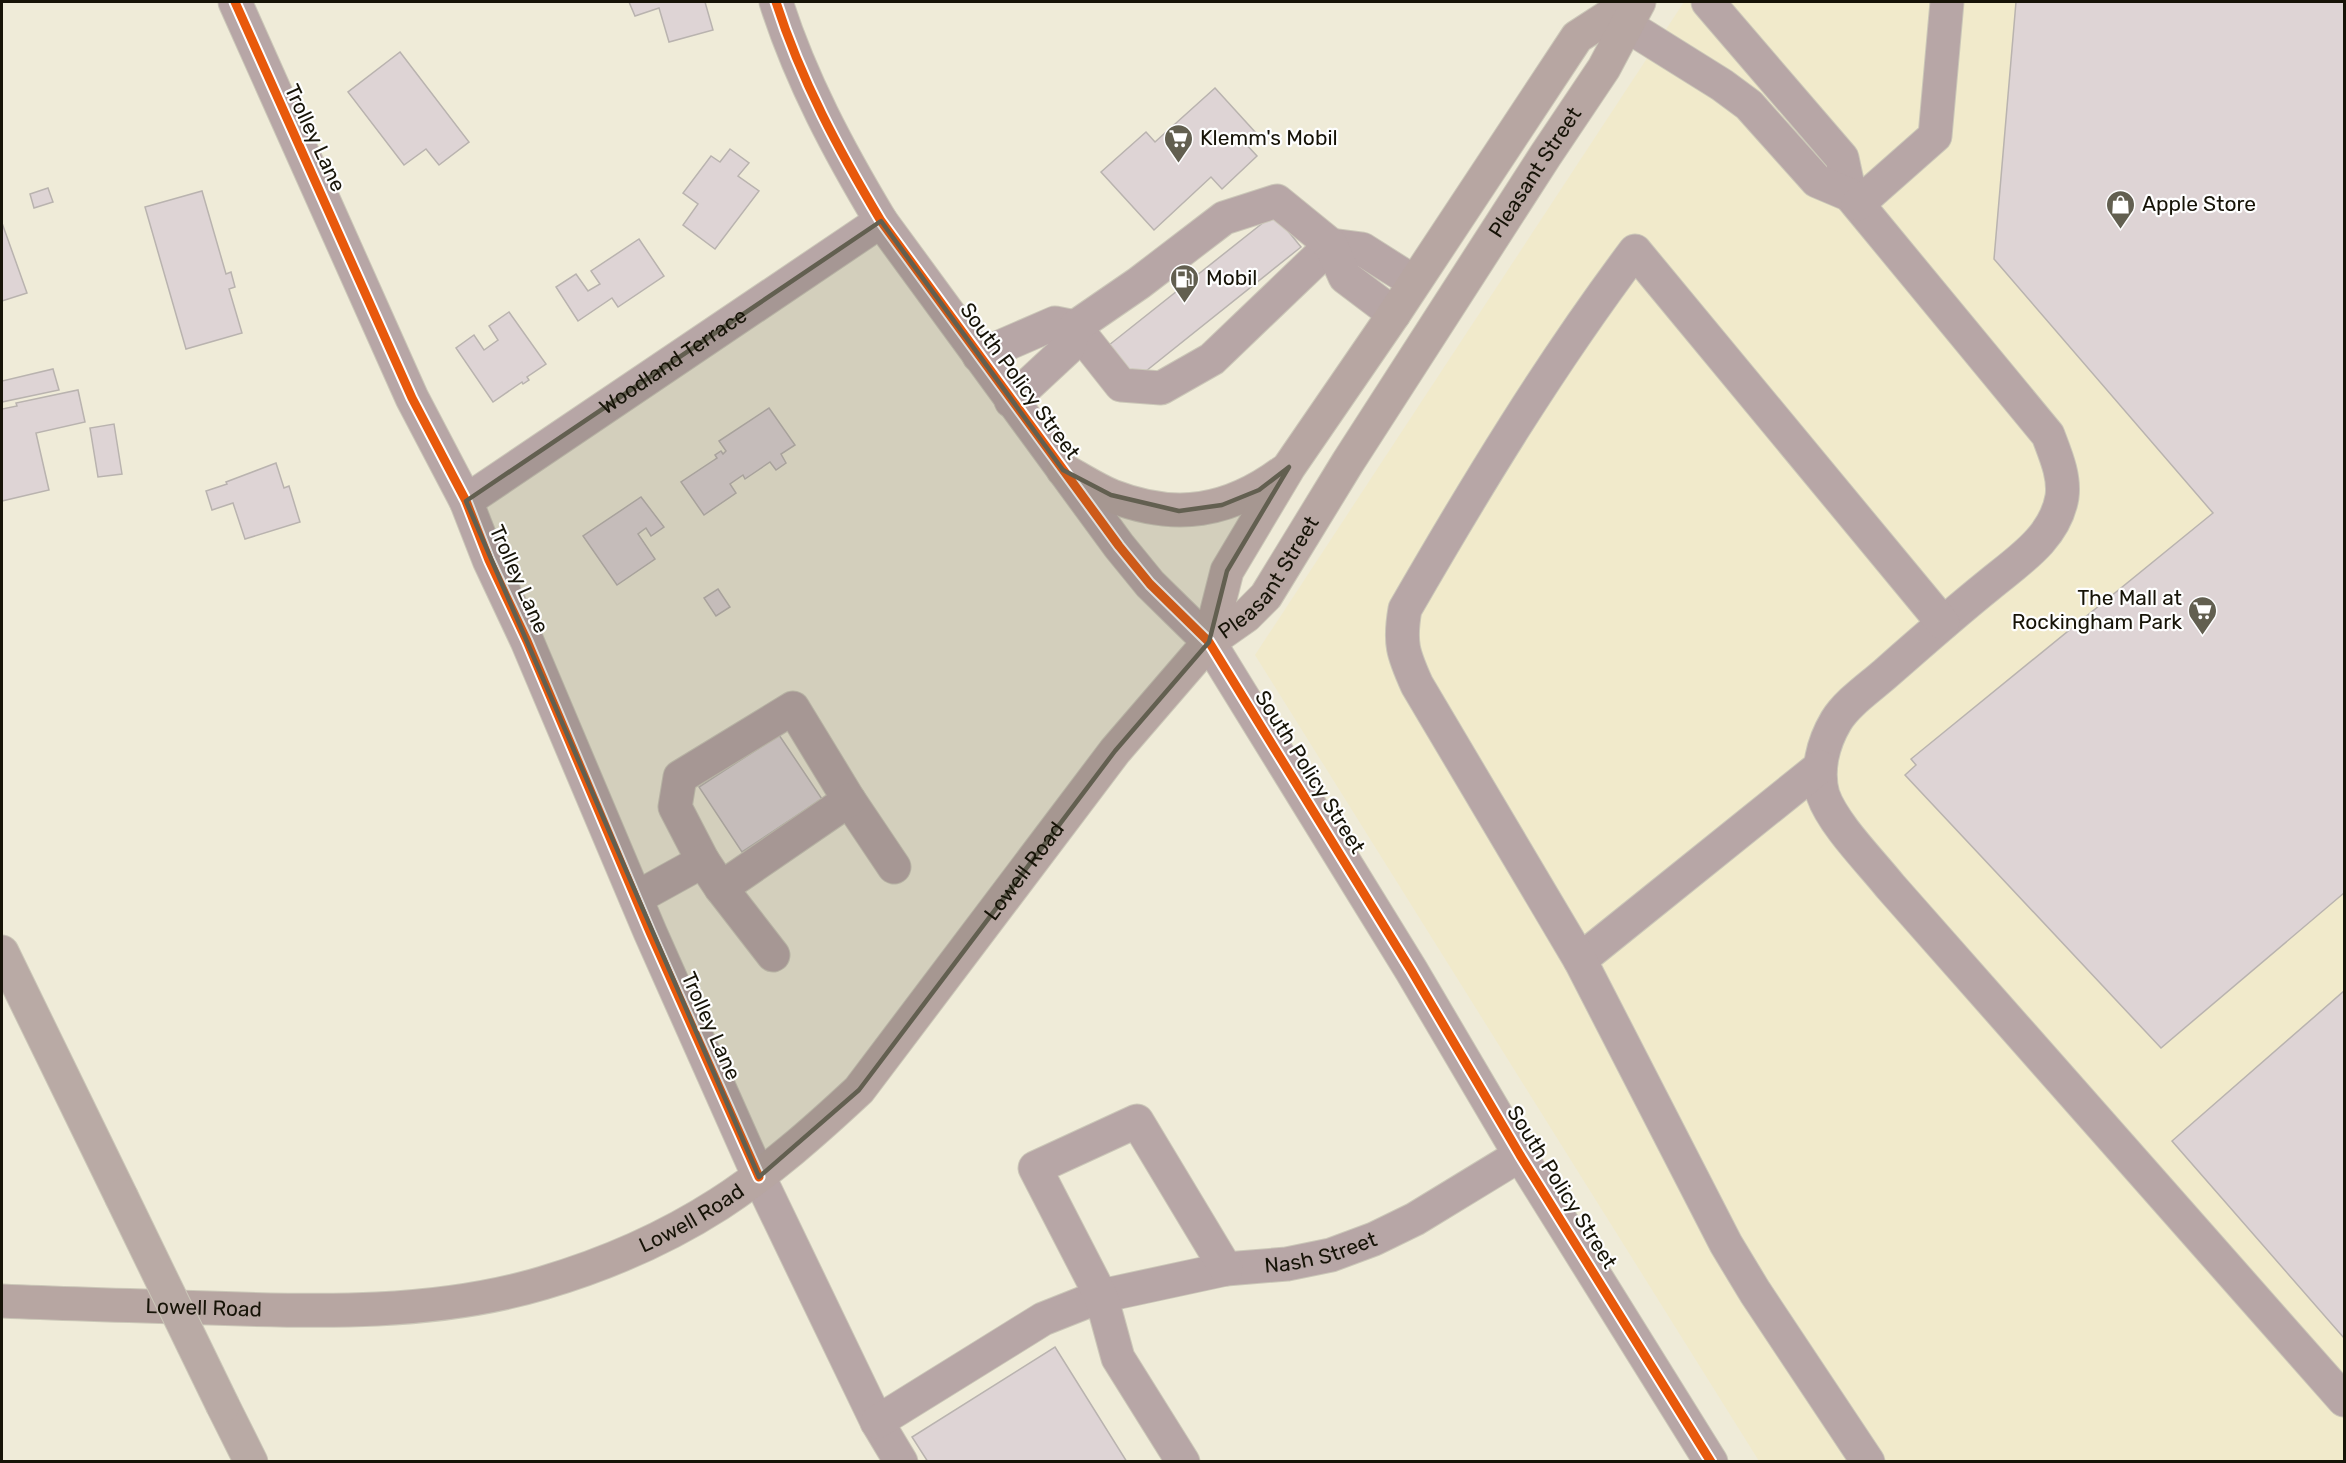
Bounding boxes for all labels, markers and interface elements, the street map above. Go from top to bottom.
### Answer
street label: Trolley Lane [280,80,351,196]
street label: Pleasant Street [1483,102,1586,242]
supermarket icon: Klemm's Mobil [1163,122,1195,164]
place label: Klemm's Mobil [1200,125,1338,150]
shop icon: Apple Store [2105,188,2137,230]
place label: Apple Store [2142,191,2256,216]
fuel station icon: Mobil [1169,262,1201,304]
place label: Mobil [1206,265,1257,290]
street label: South Policy Street [955,297,1086,464]
street label: Woodland Terrace [595,302,751,419]
street label: Pleasant Street [1213,511,1324,644]
street label: Trolley Lane [484,521,554,637]
place label: The Mall at Rockingham Park [2012,585,2182,634]
supermarket icon: The Mall at Rockingham Park [2187,594,2219,636]
street label: South Policy Street [1250,686,1371,858]
street label: Lowell Road [979,817,1069,925]
street label: Trolley Lane [676,968,746,1084]
street label: South Policy Street [1502,1101,1623,1273]
street label: Lowell Road [635,1178,749,1258]
street label: Nash Street [1263,1226,1380,1278]
street label: Lowell Road [145,1293,262,1322]

